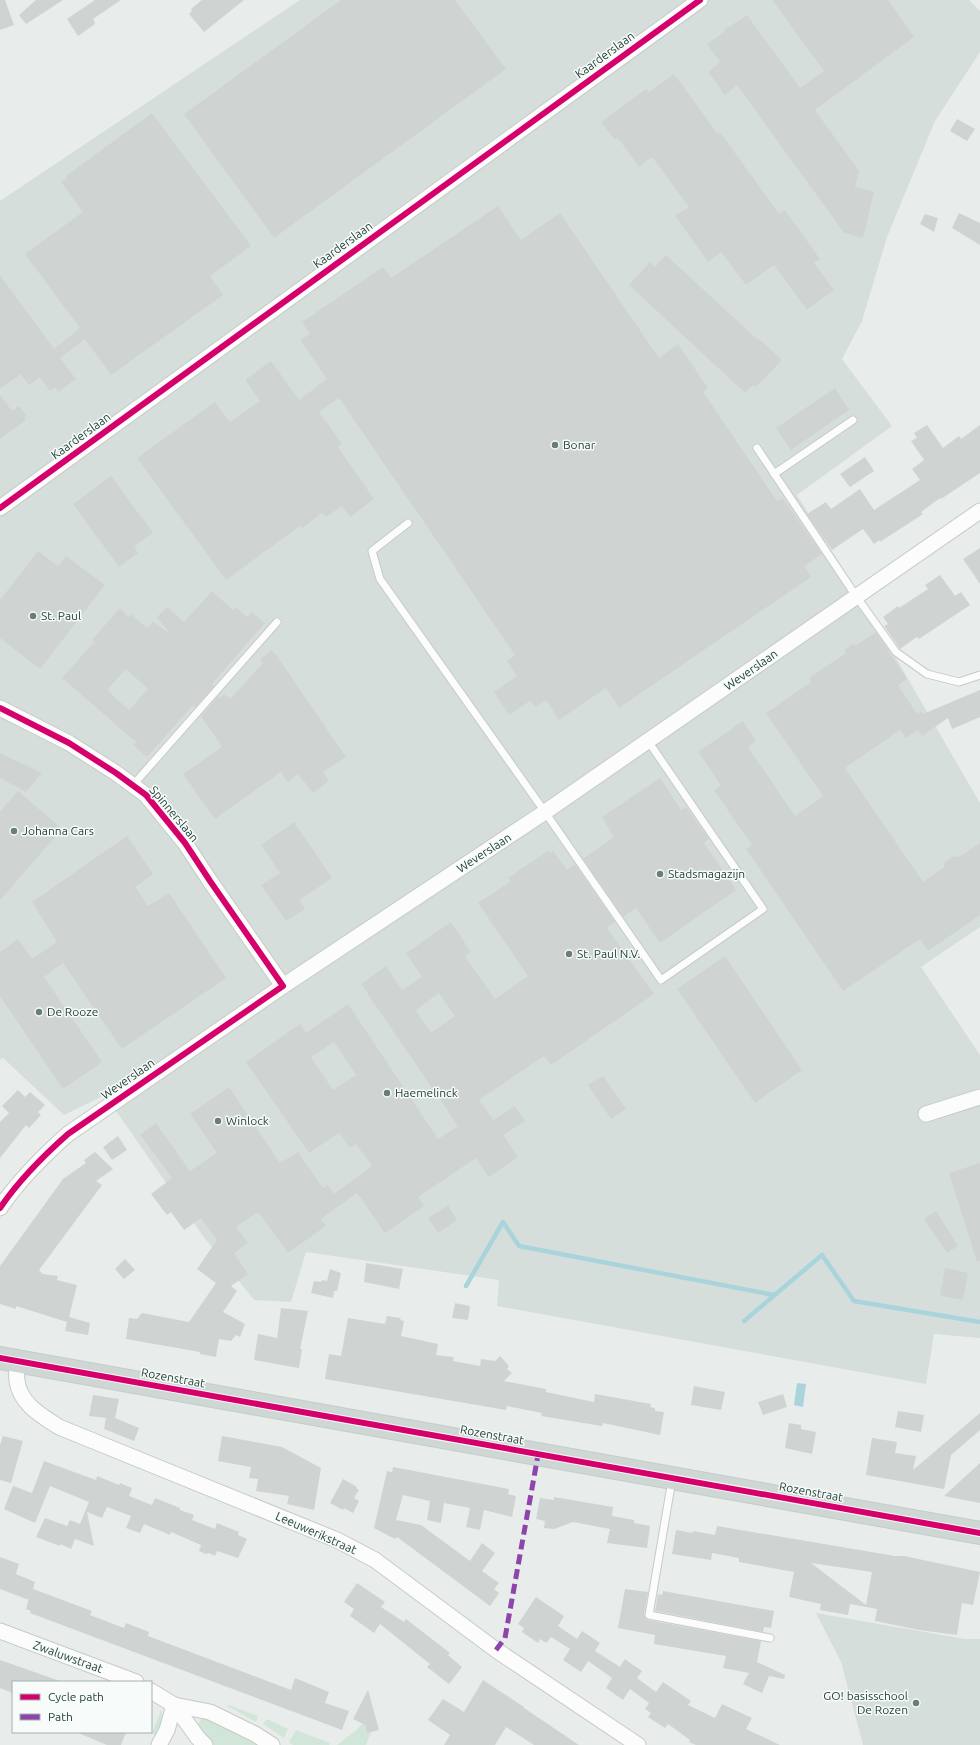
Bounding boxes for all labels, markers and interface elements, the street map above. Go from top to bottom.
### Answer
street label: Kaarderslaan [573,29,637,80]
street label: Kaarderslaan [311,219,375,270]
street label: Kaarderslaan [49,410,113,461]
place label: Bonar [563,438,596,451]
marker: Bonar [550,440,560,450]
place label: St. Paul [41,609,81,622]
marker: St. Paul [28,611,38,621]
street label: Weverslaan [722,646,780,693]
street label: Spinnerslaan [147,783,201,844]
place label: Johanna Cars [22,824,94,837]
marker: Johanna Cars [9,826,19,836]
street label: Weverslaan [454,830,513,875]
place label: Stadsmagazijn [668,867,745,880]
marker: Stadsmagazijn [655,869,665,879]
place label: St. Paul N.V. [577,947,640,960]
marker: St. Paul N.V. [564,949,574,959]
place label: De Rooze [47,1005,98,1018]
marker: De Rooze [34,1007,44,1017]
street label: Weverslaan [99,1055,157,1102]
place label: Haemelinck [395,1086,458,1099]
marker: Haemelinck [382,1088,392,1098]
place label: Winlock [226,1114,269,1127]
marker: Winlock [213,1116,223,1126]
street label: Rozenstraat [140,1365,206,1390]
street label: Rozenstraat [459,1422,525,1447]
street label: Rozenstraat [778,1479,844,1504]
street label: Leeuwerikstraat [274,1509,359,1556]
street label: Zwaluwstraat [32,1638,105,1675]
legend [12,1681,152,1733]
place label: GO! basisschool De Rozen [823,1689,908,1716]
text: Cycle path [48,1690,104,1703]
marker: GO! basisschool De Rozen [911,1698,921,1708]
text: Path [48,1710,73,1723]

